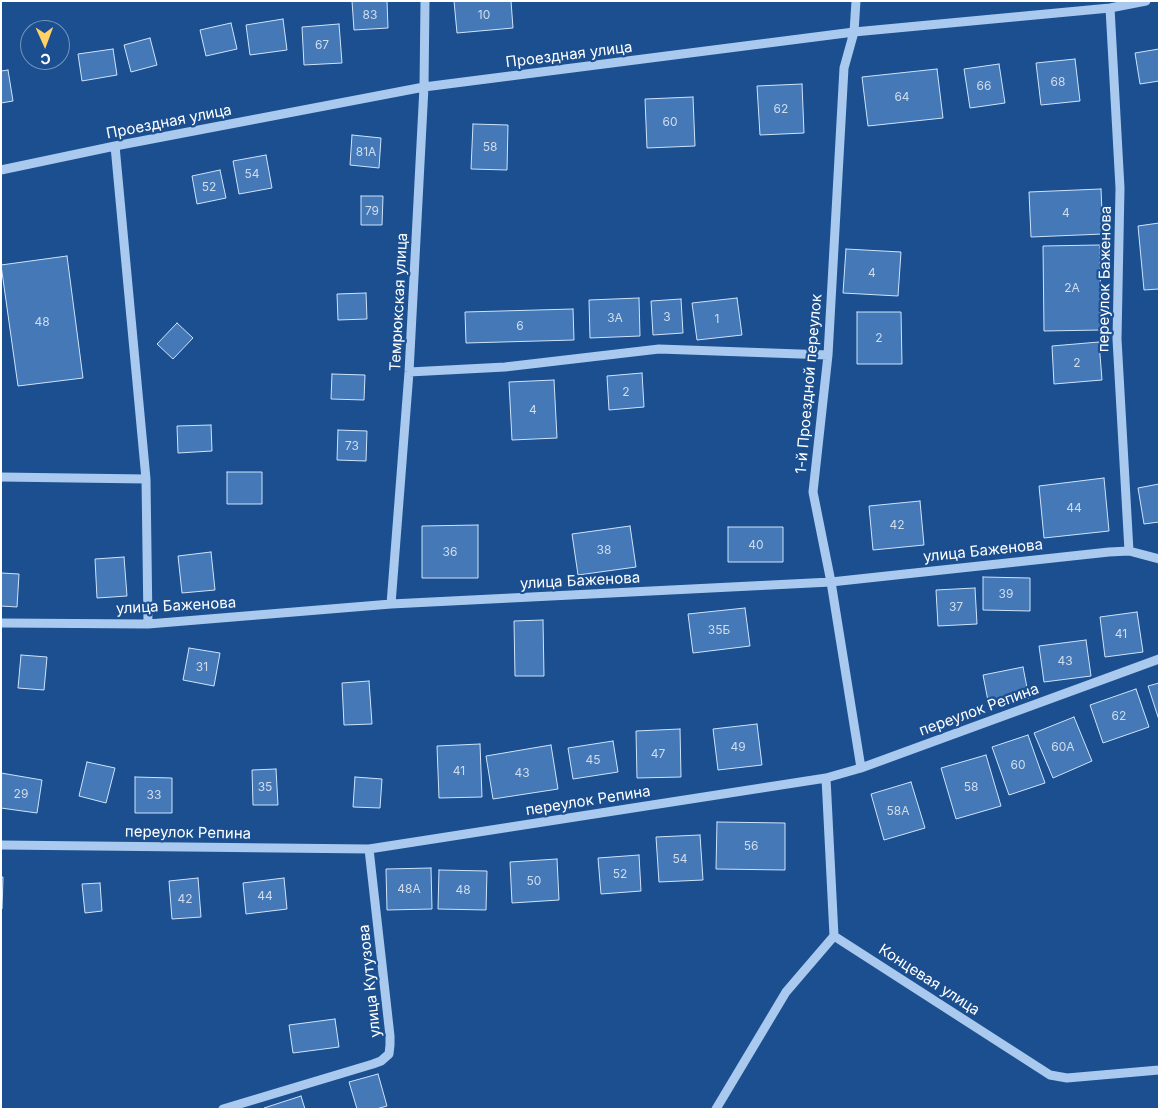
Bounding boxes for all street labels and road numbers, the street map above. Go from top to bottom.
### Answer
street label: Проездная улица [505,38,633,72]
street label: Проездная улица [105,101,233,143]
street label: переулок Баженова [1095,206,1115,352]
street label: Темрюкская улица [386,232,412,372]
street label: 1-й Проездной переулок [792,293,826,475]
street label: улица Баженова [922,536,1044,566]
street label: улица Баженова [519,569,641,593]
street label: улица Баженова [115,594,237,618]
street label: переулок Репина [917,680,1041,740]
street label: переулок Репина [524,782,652,820]
street label: переулок Репина [125,823,251,843]
street label: улица Кутузова [355,924,385,1038]
street label: Концевая улица [875,941,983,1019]

